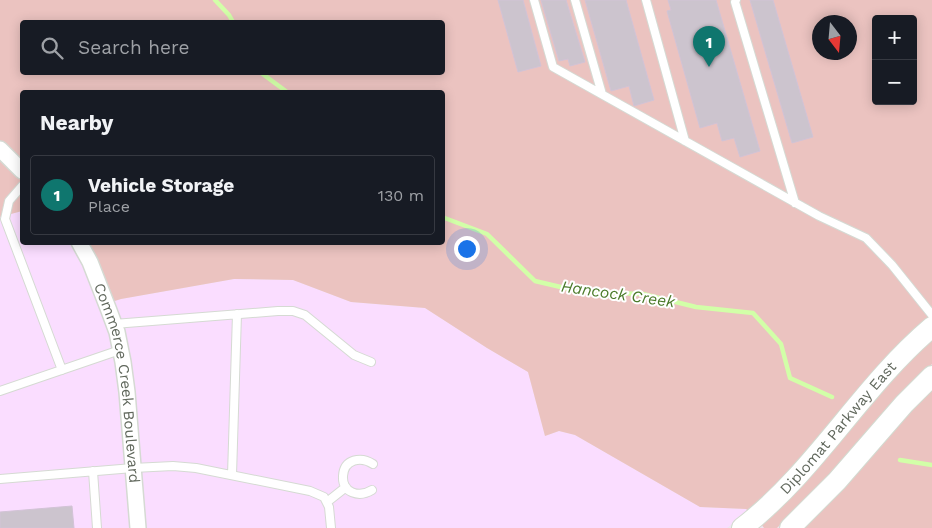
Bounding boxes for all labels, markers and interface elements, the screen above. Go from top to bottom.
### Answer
north arrow [812,15,857,60]
map controls [872,15,917,105]
button: + [872,15,917,60]
search box [20,20,445,75]
pin: 1 [693,26,725,67]
icon: search [38,34,66,62]
text: Search here [78,36,189,59]
button: − [872,60,917,105]
text: Nearby [40,110,113,135]
text: Vehicle Storage [88,174,234,197]
text: 1 [54,186,60,205]
text: 130 m [378,186,424,205]
text: Place [88,197,130,216]
your location [454,236,480,262]
water label: Hancock Creek [560,277,677,312]
street label: Commerce Creek Boulevard [90,280,143,484]
street label: Diplomat Parkway East [776,357,901,498]

